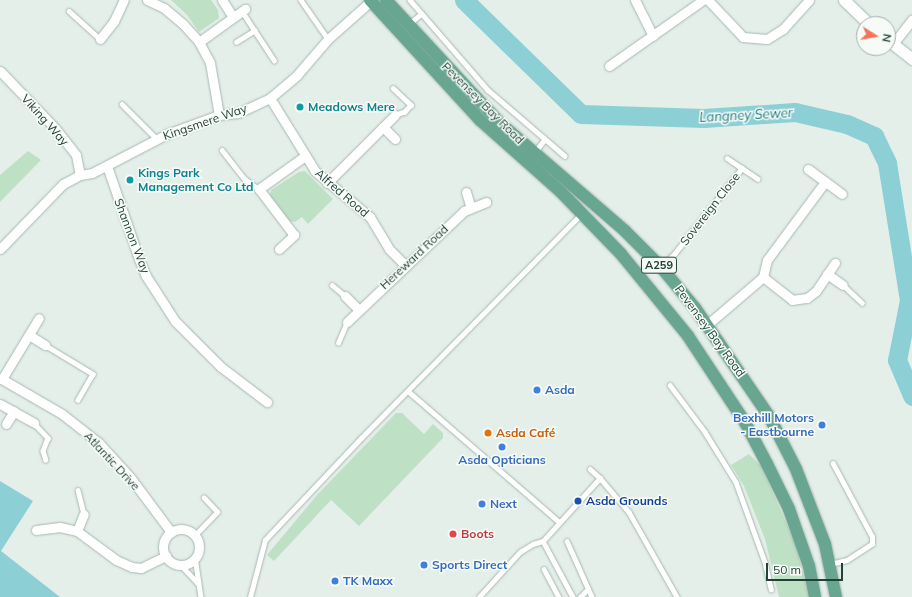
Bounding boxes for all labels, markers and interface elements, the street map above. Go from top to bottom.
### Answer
north arrow [856,16,896,56]
text: N [879,33,894,44]
street label: Pevensey Bay Road [439,59,527,147]
street label: Viking Way [18,91,72,149]
place label: Meadows Mere [308,100,395,114]
street label: Kingsmere Way [161,101,249,143]
marker: Meadows Mere [295,102,305,112]
water label: Langney Sewer [699,105,793,125]
place label: Kings Park Management Co Ltd [138,166,254,194]
street label: Alfred Road [312,166,372,220]
street label: Sovereign Close [677,170,743,248]
marker: Kings Park Management Co Ltd [125,175,135,185]
street label: Shannon Way [111,197,153,275]
street label: Hereward Road [377,222,451,292]
road number: A259 [640,256,678,274]
street label: Pevensey Bay Road [672,282,748,380]
place label: Asda [545,383,575,397]
marker: Asda [532,385,542,395]
place label: Bexhill Motors - Eastbourne [733,411,814,439]
marker: Bexhill Motors - Eastbourne [817,420,827,430]
place label: Asda Café [496,426,555,440]
marker: Asda Café [483,428,493,438]
street label: Atlantic Drive [81,429,143,493]
marker: Asda Opticians [497,442,507,452]
place label: Asda Opticians [458,453,546,467]
place label: Asda Grounds [586,494,668,508]
marker: Asda Grounds [573,496,583,506]
place label: Next [490,497,517,511]
marker: Next [477,499,487,509]
place label: Boots [461,527,494,541]
marker: Boots [448,529,458,539]
scale bar [768,555,845,581]
place label: Sports Direct [432,558,507,572]
marker: Sports Direct [419,560,429,570]
text: 50 m [773,562,801,577]
place label: TK Maxx [343,574,393,588]
marker: TK Maxx [330,576,340,586]

